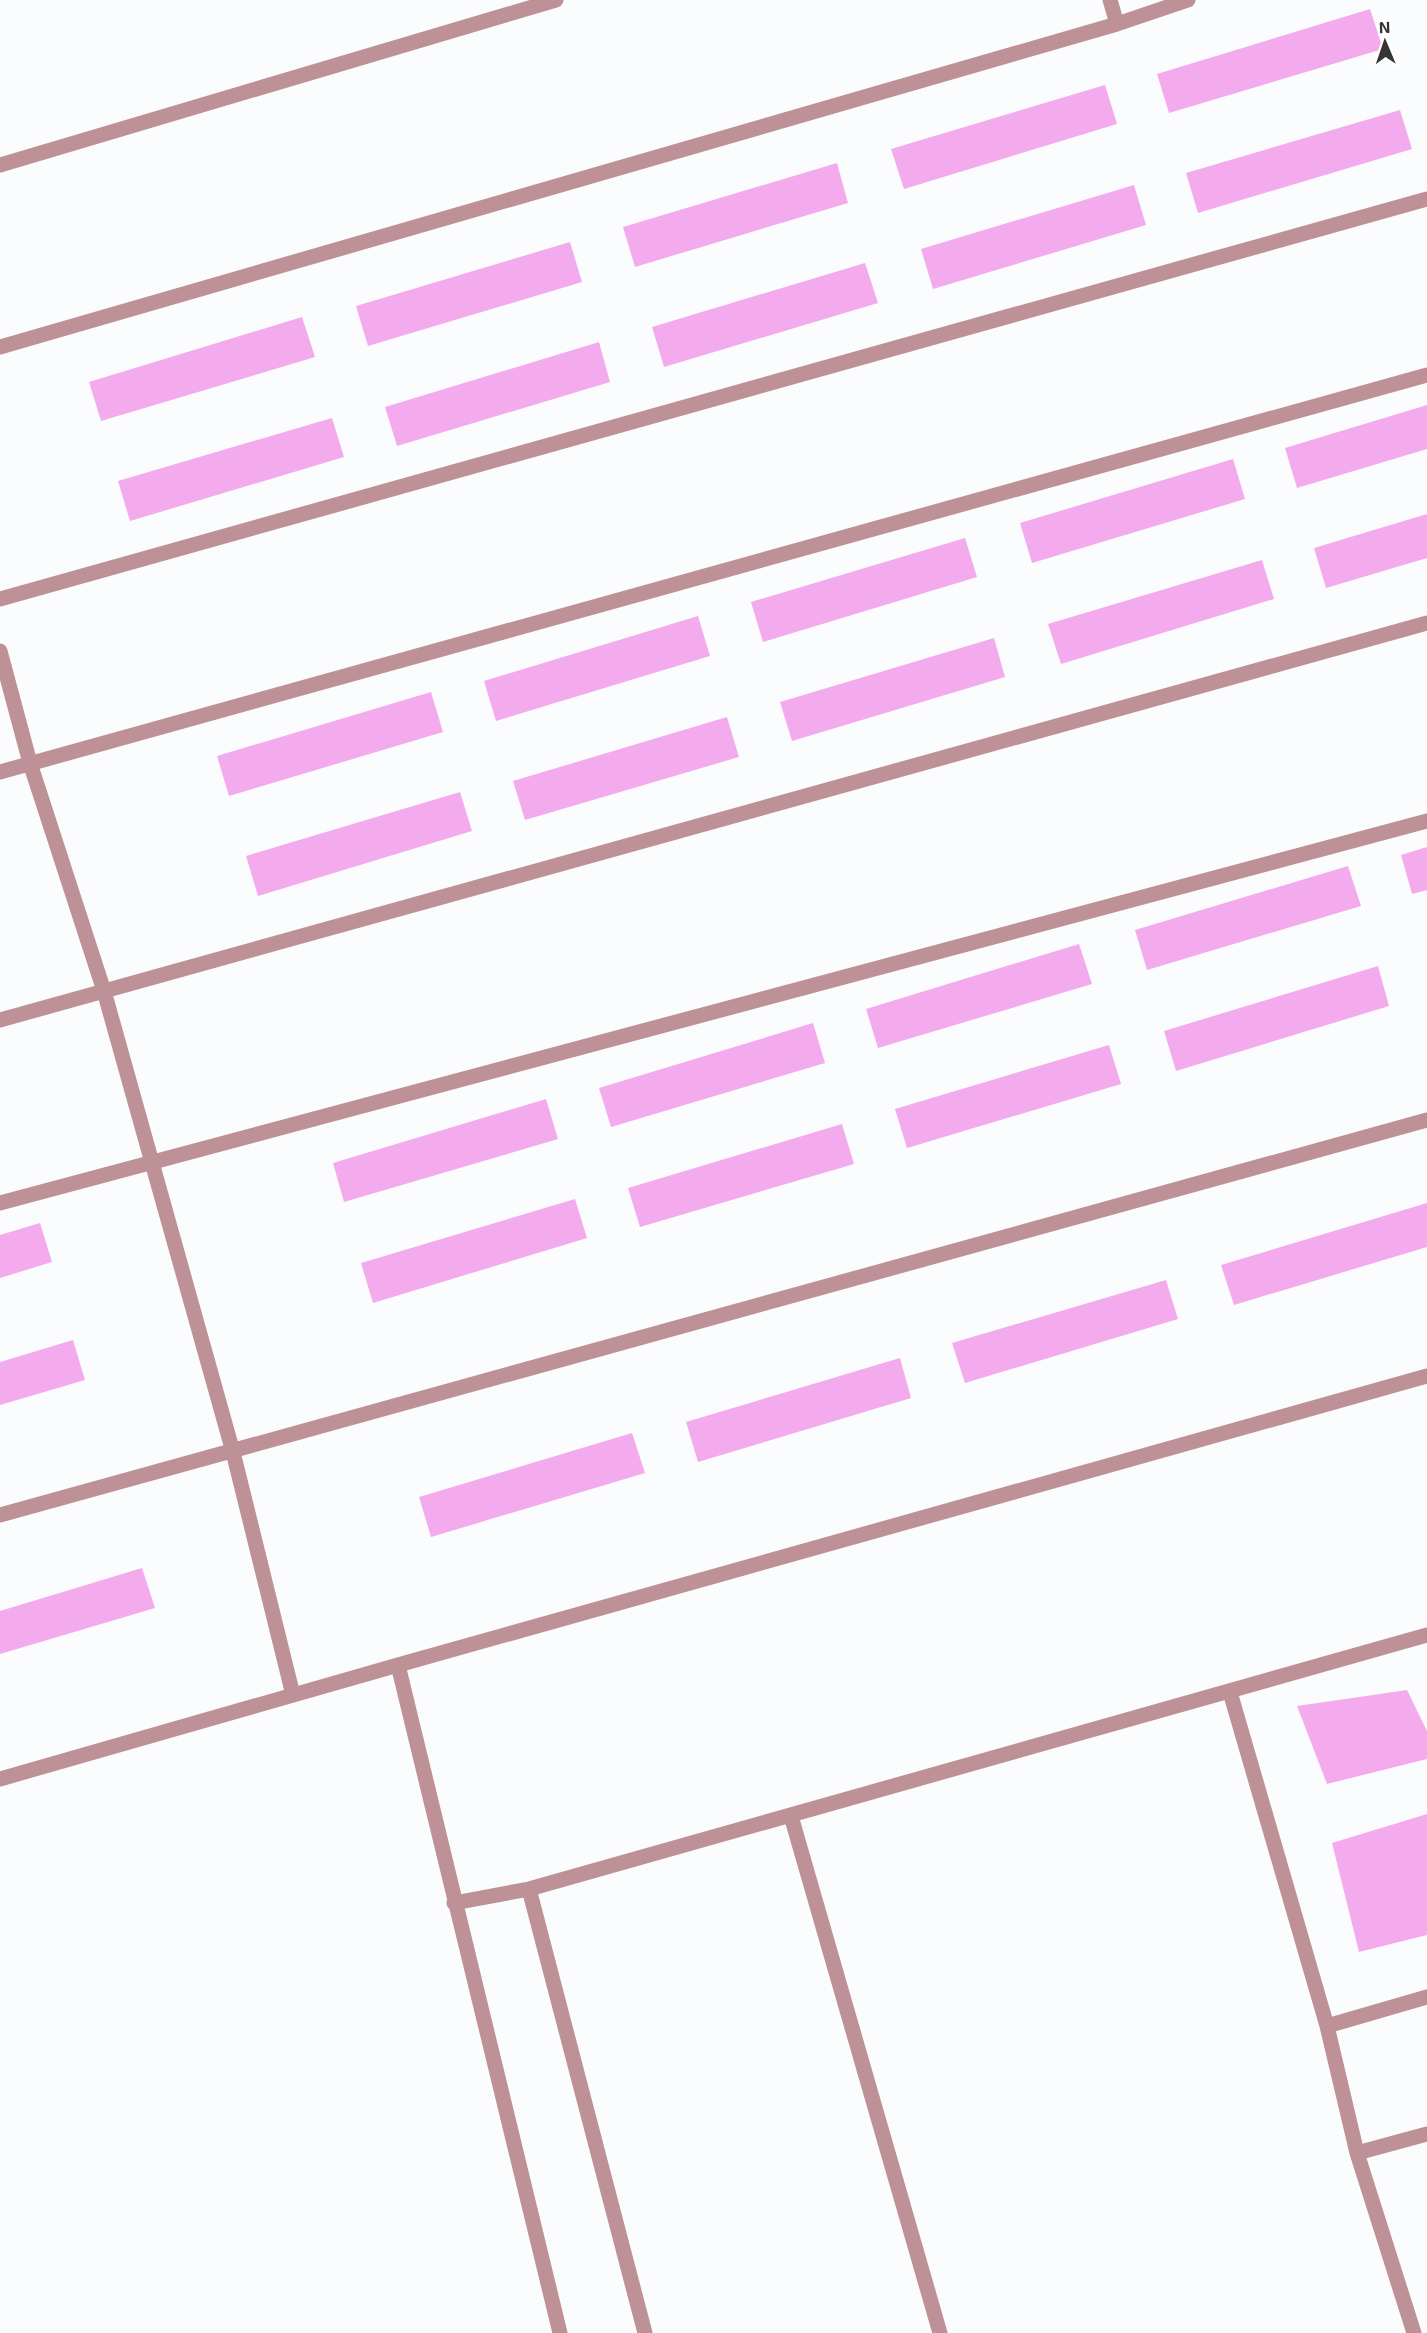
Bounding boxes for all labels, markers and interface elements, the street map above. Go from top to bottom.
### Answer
north arrow [1355,12,1415,72]
text: N [1378,17,1391,36]

